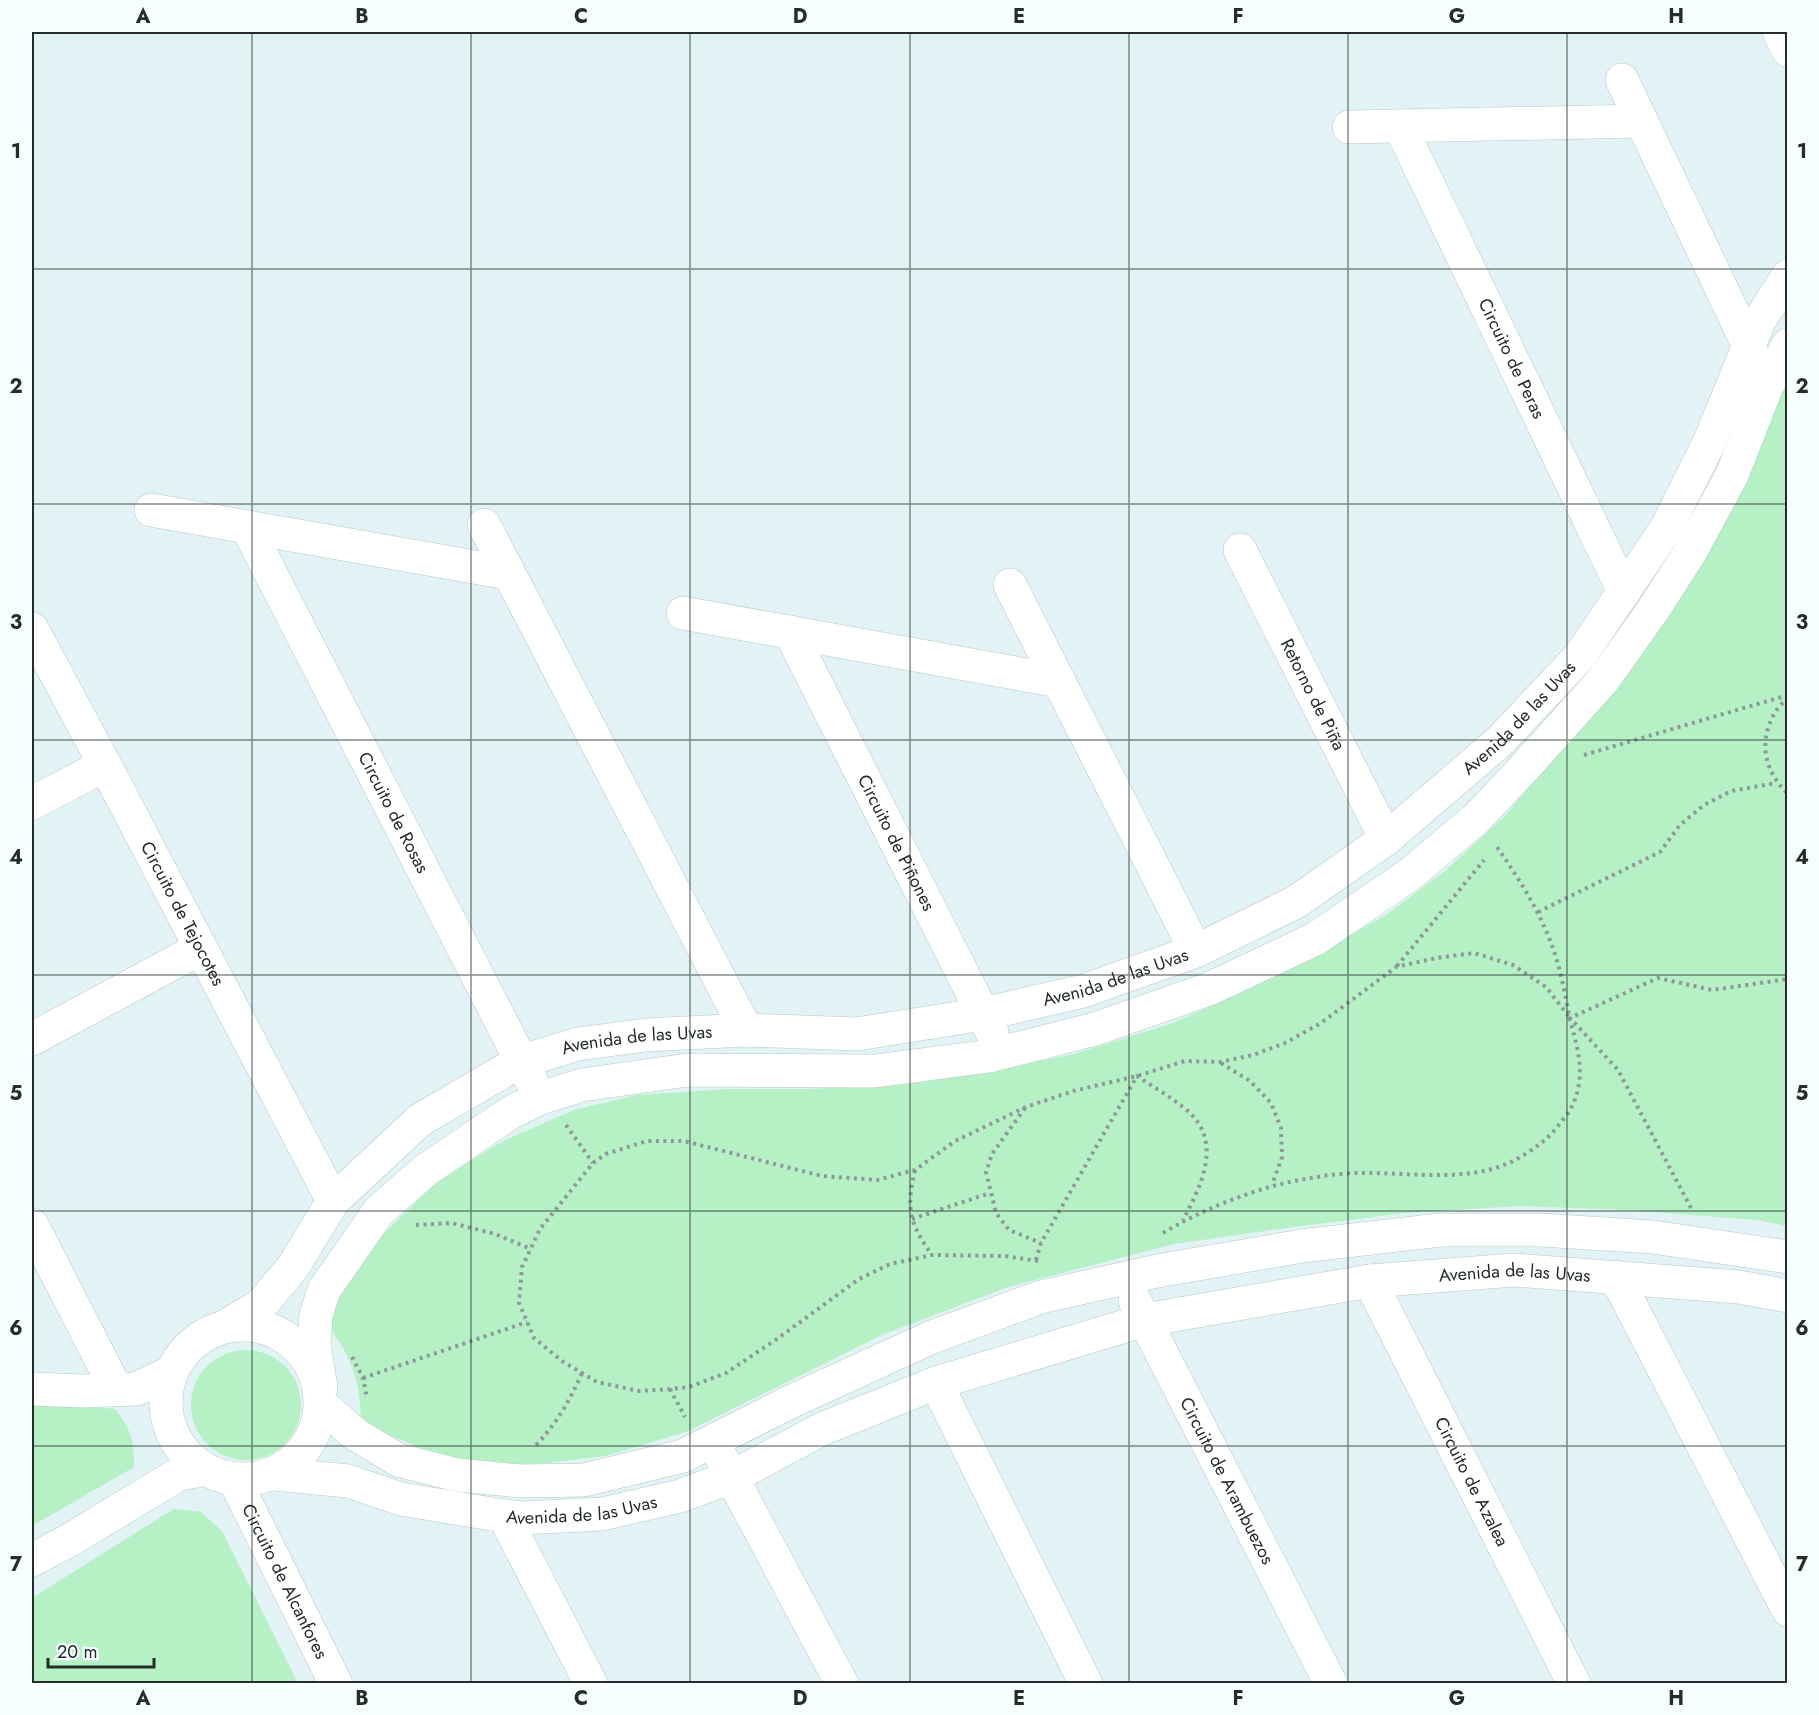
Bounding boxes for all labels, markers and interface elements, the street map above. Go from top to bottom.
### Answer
text: A [135,2,151,31]
text: B [355,2,369,31]
text: C [574,2,588,31]
text: D [793,2,807,31]
text: E [1013,2,1025,31]
text: F [1232,2,1244,31]
text: G [1449,2,1465,31]
text: H [1668,2,1684,31]
text: 1 [11,137,21,166]
text: 1 [1797,137,1807,166]
street label: Circuito de Peras [1472,294,1552,423]
text: 2 [9,372,23,401]
text: 2 [1795,372,1809,401]
text: 3 [10,608,22,637]
text: 3 [1796,608,1808,637]
street label: Retorno de Piña [1274,634,1352,755]
street label: Avenida de las Uvas [1456,655,1582,781]
street label: Circuito de Rosas [352,747,436,878]
street label: Circuito de Piñones [851,770,942,915]
street label: Circuito de Tejocotes [134,837,231,990]
text: 4 [9,843,23,872]
text: 4 [1795,843,1809,872]
street label: Avenida de las Uvas [1040,942,1192,1013]
street label: Avenida de las Uvas [558,1019,713,1061]
text: 5 [10,1079,23,1108]
text: 5 [1796,1079,1809,1108]
street label: Avenida de las Uvas [1438,1257,1591,1289]
text: 6 [9,1314,23,1343]
text: 6 [1795,1314,1809,1343]
street label: Circuito de Arambuezos [1173,1393,1281,1569]
street label: Circuito de Azalea [1428,1413,1515,1551]
street label: Avenida de las Uvas [505,1489,660,1531]
street label: Circuito de Alcanfores [235,1499,334,1663]
text: 7 [10,1550,23,1579]
text: 7 [1796,1550,1809,1579]
scale bar [48,1631,154,1669]
text: 20 m [57,1639,97,1665]
text: A [135,1684,151,1713]
text: B [355,1684,369,1713]
text: C [574,1684,588,1713]
text: D [793,1684,807,1713]
text: E [1013,1684,1025,1713]
text: F [1232,1684,1244,1713]
text: G [1449,1684,1465,1713]
text: H [1668,1684,1684,1713]

